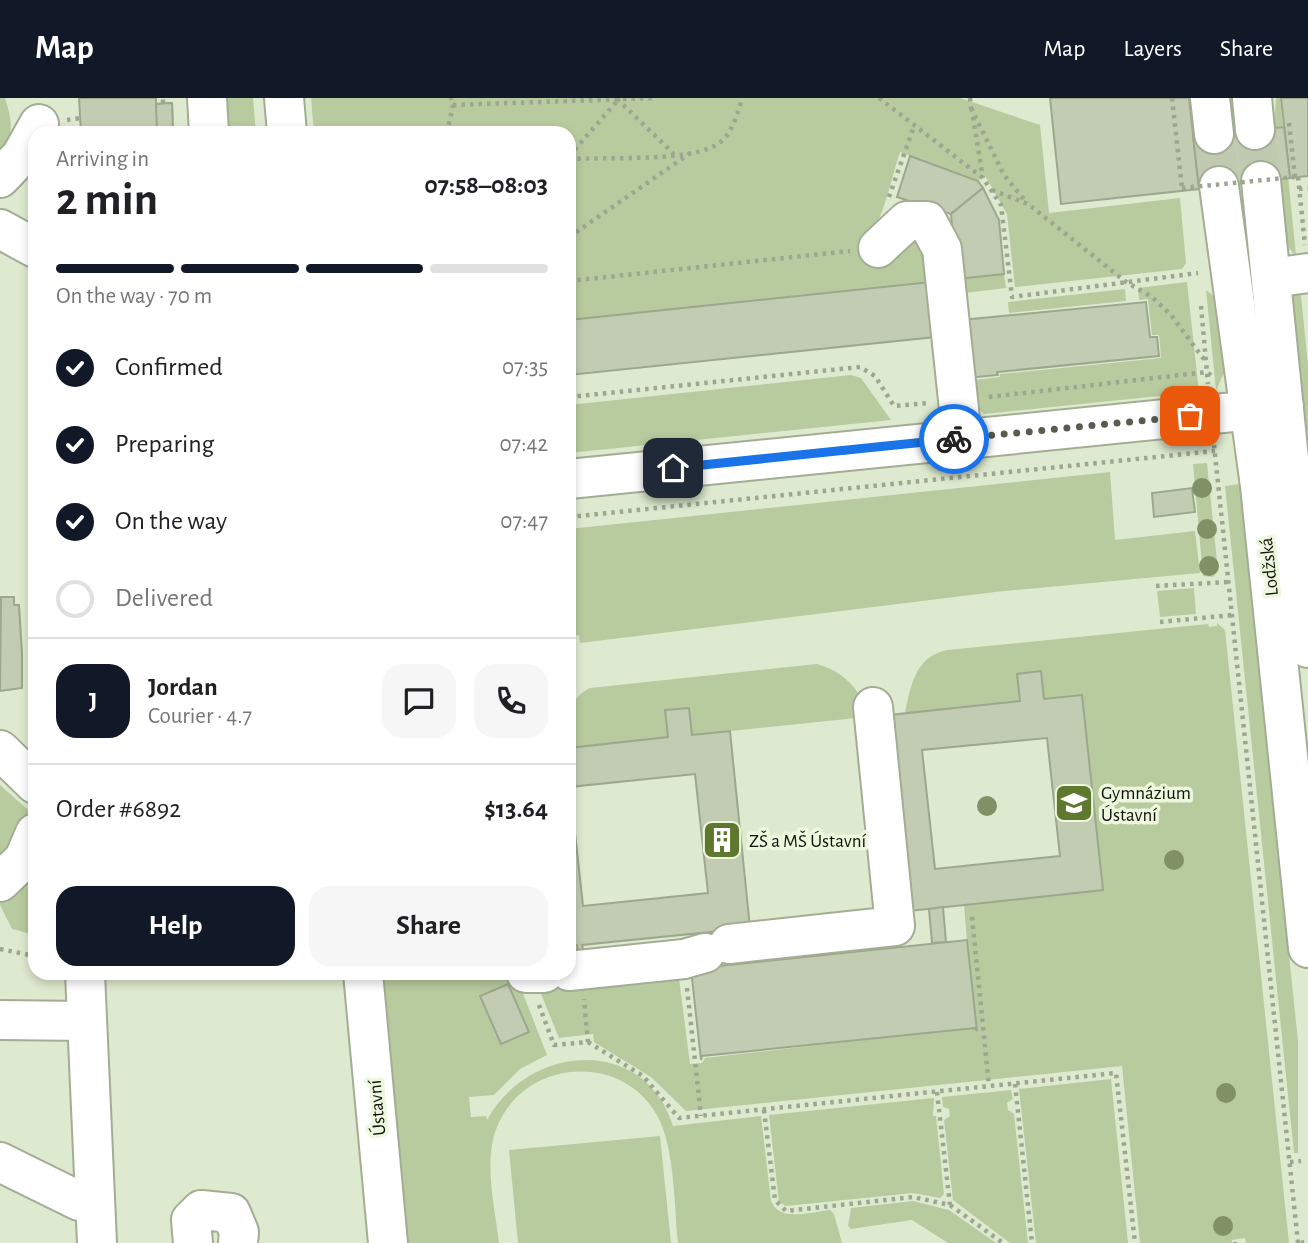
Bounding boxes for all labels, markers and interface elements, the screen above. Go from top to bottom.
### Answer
text: Map [35,32,94,65]
text: Map [1043,37,1085,61]
text: Layers [1123,37,1182,61]
text: Share [1220,37,1273,61]
text: Arriving in [56,148,149,171]
text: 07:58–08:03 [424,172,548,198]
text: 2 min [56,177,158,223]
text: On the way · 70 m [56,285,212,308]
icon: check [56,349,94,387]
text: Confirmed [115,354,223,380]
text: 07:35 [502,356,548,379]
pin [1160,386,1220,446]
icon: bag [1171,397,1209,435]
courier [919,404,989,474]
icon: bike [935,420,973,458]
icon: check [56,426,94,464]
text: Preparing [115,431,214,457]
text: 07:42 [499,433,548,456]
pin [643,438,703,498]
icon: home [654,449,692,487]
icon: check [56,503,94,541]
text: On the way [115,508,227,534]
text: 07:47 [500,510,548,533]
street label: Lodžská [1257,536,1282,597]
text: Delivered [115,585,213,611]
button: chat [382,664,456,738]
button: phone [474,664,548,738]
text: Jordan [148,674,218,700]
text: J [89,688,97,714]
text: Courier · 4.7 [148,705,252,728]
school or university icon: Gymnázium Ústavní [1053,782,1095,824]
place label: Gymnázium Ústavní [1101,784,1191,825]
text: Order #6892 [56,796,181,822]
text: $13.64 [484,796,548,822]
building icon: ZŠ a MŠ Ústavní [701,819,743,861]
place label: ZŠ a MŠ Ústavní [749,830,866,851]
button: Help [56,886,295,966]
button: Share [309,886,548,966]
street label: Ústavní [364,1079,389,1137]

